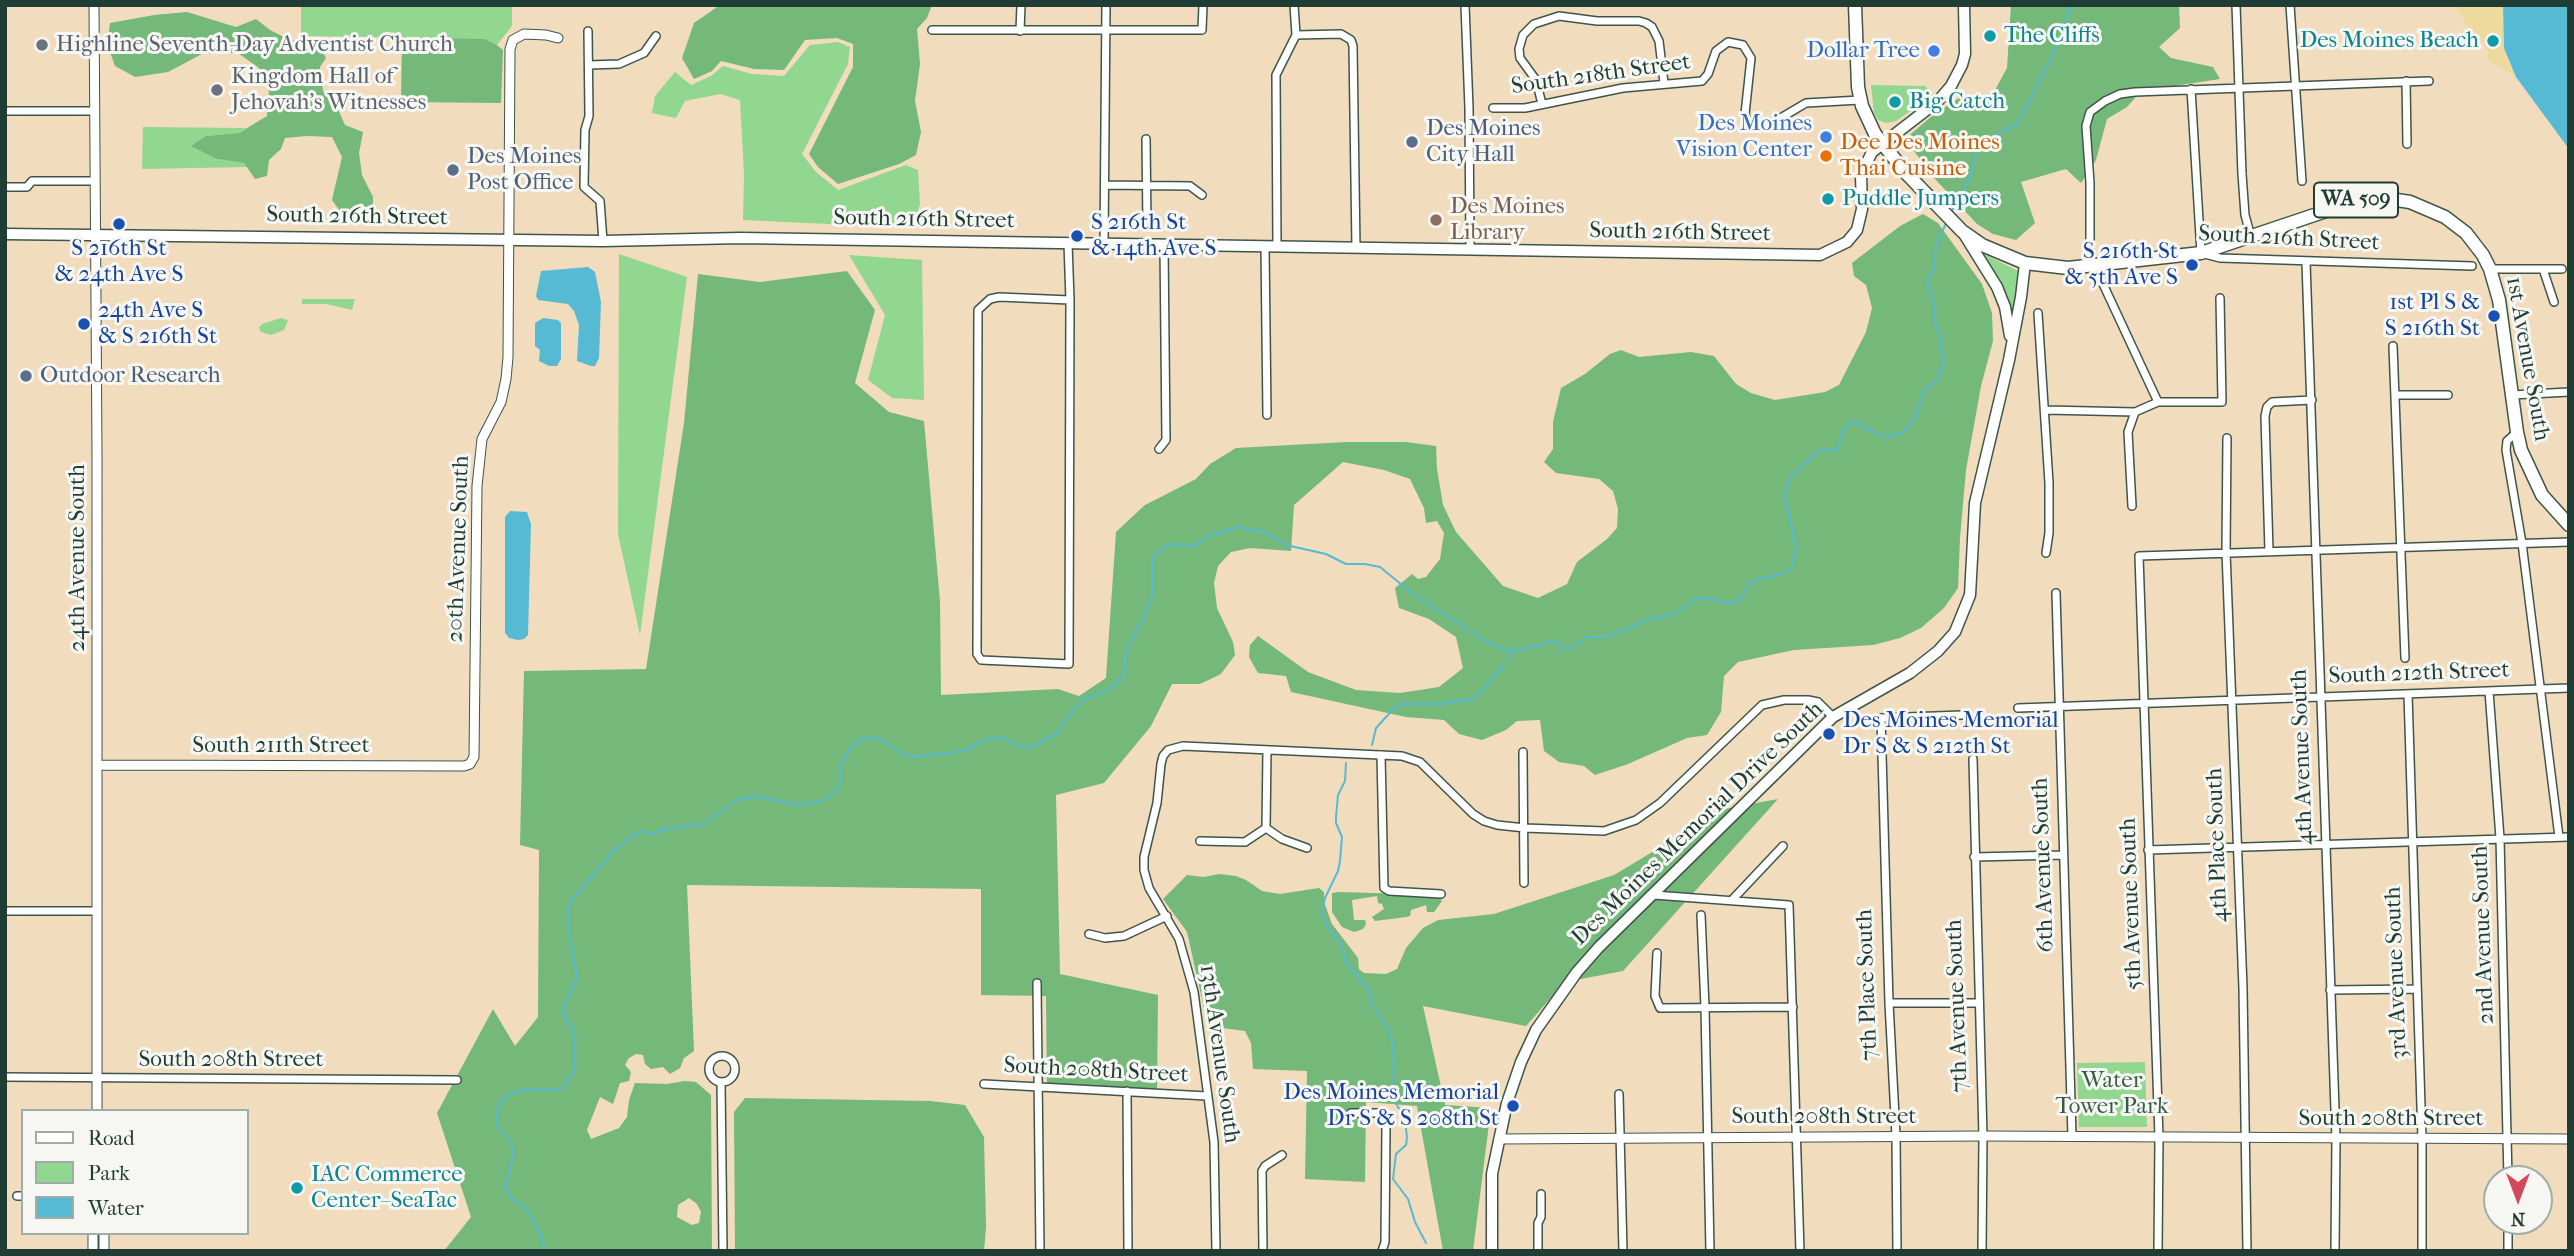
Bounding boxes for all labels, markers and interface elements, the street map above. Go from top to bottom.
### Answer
place label: The Cliffs [2004,22,2100,50]
place label: Des Moines Beach [2300,27,2479,55]
marker: The Cliffs [1982,28,1998,44]
place label: Highline Seventh-Day Adventist Church [56,31,453,59]
marker: Des Moines Beach [2485,33,2501,49]
marker: Highline Seventh-Day Adventist Church [34,37,50,53]
place label: Dollar Tree [1807,37,1920,65]
marker: Dollar Tree [1926,43,1942,59]
street label: South 218th Street [1510,49,1692,101]
place label: Kingdom Hall of Jehovah's Witnesses [231,63,426,117]
marker: Kingdom Hall of Jehovah's Witnesses [209,82,225,98]
place label: Big Catch [1909,88,2005,116]
marker: Big Catch [1887,94,1903,110]
place label: Des Moines Vision Center [1676,110,1812,164]
place label: Des Moines City Hall [1426,115,1541,169]
marker: Des Moines Vision Center [1818,129,1834,145]
place label: Dee Des Moines Thai Cuisine [1840,129,2000,183]
marker: Des Moines City Hall [1404,134,1420,150]
place label: Des Moines Post Office [467,143,582,197]
marker: Dee Des Moines Thai Cuisine [1818,148,1834,164]
marker: Des Moines Post Office [445,162,461,178]
road number: WA 509 [2314,182,2398,218]
place label: Puddle Jumpers [1842,185,1999,213]
marker: Puddle Jumpers [1820,191,1836,207]
place label: Des Moines Library [1450,193,1565,247]
street label: South 216th Street [266,202,448,232]
street label: South 216th Street [833,205,1015,235]
place label: S 216th St & 14th Ave S [1091,209,1216,263]
marker: Des Moines Library [1428,212,1444,228]
marker: S 216th St & 24th Ave S [111,216,127,232]
street label: South 216th Street [1589,218,1771,248]
street label: South 216th Street [2198,220,2380,258]
marker: S 216th St & 14th Ave S [1069,228,1085,244]
place label: S 216th St & 24th Ave S [55,235,183,289]
place label: S 216th St & 5th Ave S [2065,238,2178,292]
marker: S 216th St & 5th Ave S [2184,257,2200,273]
street label: 1st Avenue South [2499,275,2555,443]
place label: 1st Pl S & S 216th St [2385,289,2480,343]
place label: 24th Ave S & S 216th St [98,297,217,351]
marker: 1st Pl S & S 216th St [2486,308,2502,324]
marker: 24th Ave S & S 216th St [76,316,92,332]
place label: Outdoor Research [40,362,221,390]
marker: Outdoor Research [18,368,34,384]
street label: 20th Avenue South [442,455,476,643]
street label: 24th Avenue South [64,464,92,652]
street label: South 212th Street [2328,657,2510,691]
street label: 4th Avenue South [2286,668,2320,846]
street label: Des Moines Memorial Drive South [1566,696,1830,952]
place label: Des Moines Memorial Dr S & S 212th St [1843,707,2059,761]
marker: Des Moines Memorial Dr S & S 212th St [1821,726,1837,742]
street label: South 211th Street [192,732,370,760]
street label: 4th Place South [2202,767,2234,923]
street label: 6th Avenue South [2027,777,2061,953]
street label: 5th Avenue South [2115,817,2149,991]
street label: 2nd Avenue South [2467,845,2501,1025]
street label: 3rd Avenue South [2380,886,2414,1060]
street label: 7th Place South [1852,909,1884,1061]
street label: 7th Avenue South [1941,919,1975,1093]
street label: 13th Avenue South [1193,963,1245,1145]
street label: South 208th Street [138,1046,324,1074]
street label: South 208th Street [1003,1052,1189,1090]
park label: Water Tower Park [2055,1067,2169,1121]
place label: Des Moines Memorial Dr S & S 208th St [1283,1079,1499,1133]
marker: Des Moines Memorial Dr S & S 208th St [1505,1098,1521,1114]
street label: South 208th Street [1731,1103,1917,1131]
street label: South 208th Street [2298,1105,2484,1133]
legend [21,1109,248,1235]
text: Road [88,1126,135,1150]
text: Park [88,1161,130,1185]
place label: IAC Commerce Center–SeaTac [311,1161,463,1215]
north arrow [2483,1165,2553,1235]
marker: IAC Commerce Center–SeaTac [289,1180,305,1196]
text: Water [88,1196,144,1220]
text: N [2511,1208,2525,1230]

